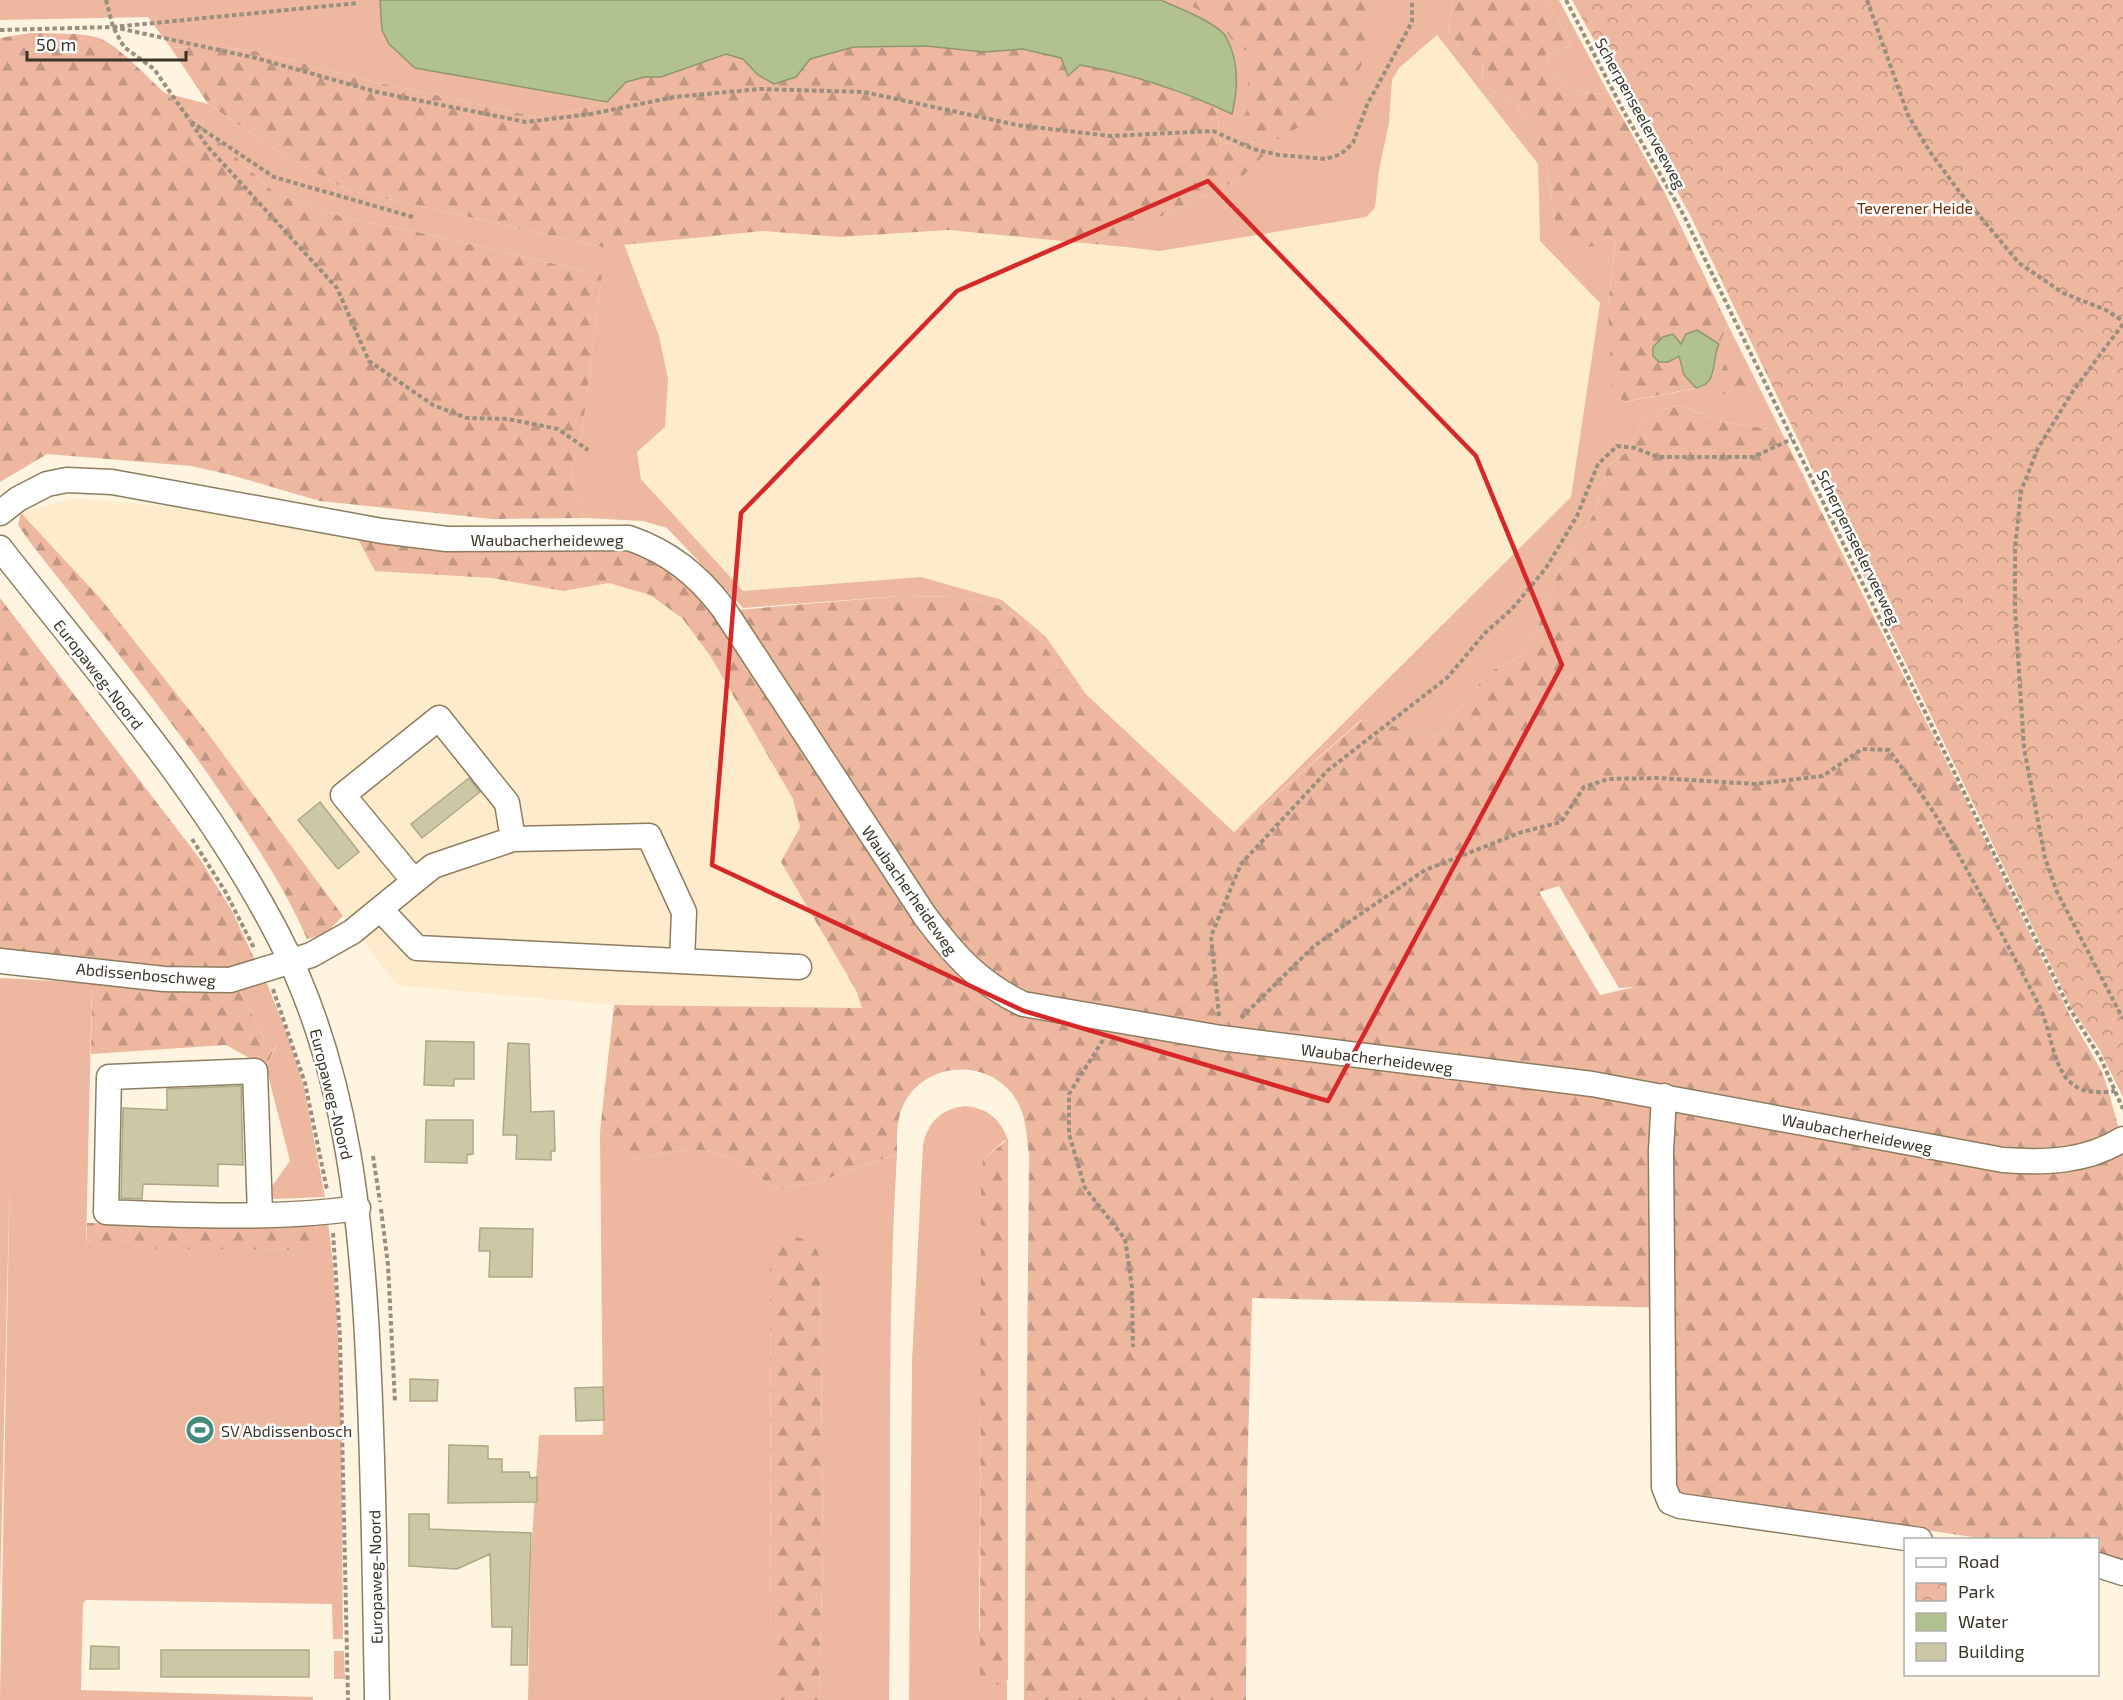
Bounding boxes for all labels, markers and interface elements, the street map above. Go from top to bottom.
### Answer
scale bar [27,24,186,62]
text: 50 m [36,33,76,55]
street label: Scherpenseelerveeweg [1592,34,1690,192]
park label: Teverener Heide [1857,198,1973,217]
street label: Scherpenseelerveeweg [1813,467,1905,627]
street label: Waubacherheideweg [470,530,624,549]
street label: Europaweg-Noord [50,615,148,733]
street label: Waubacherheideweg [858,822,962,958]
street label: Abdissenboschweg [75,958,217,990]
street label: Europaweg-Noord [307,1027,357,1161]
street label: Waubacherheideweg [1300,1039,1454,1077]
street label: Waubacherheideweg [1780,1109,1934,1157]
sports icon: SV Abdissenbosch [184,1414,216,1446]
place label: SV Abdissenbosch [221,1421,352,1440]
street label: Europaweg-Noord [364,1510,386,1644]
legend [1904,1538,2099,1676]
text: Road [1958,1550,1999,1572]
text: Park [1958,1580,1995,1602]
text: Water [1958,1610,2008,1632]
text: Building [1958,1640,2025,1662]

